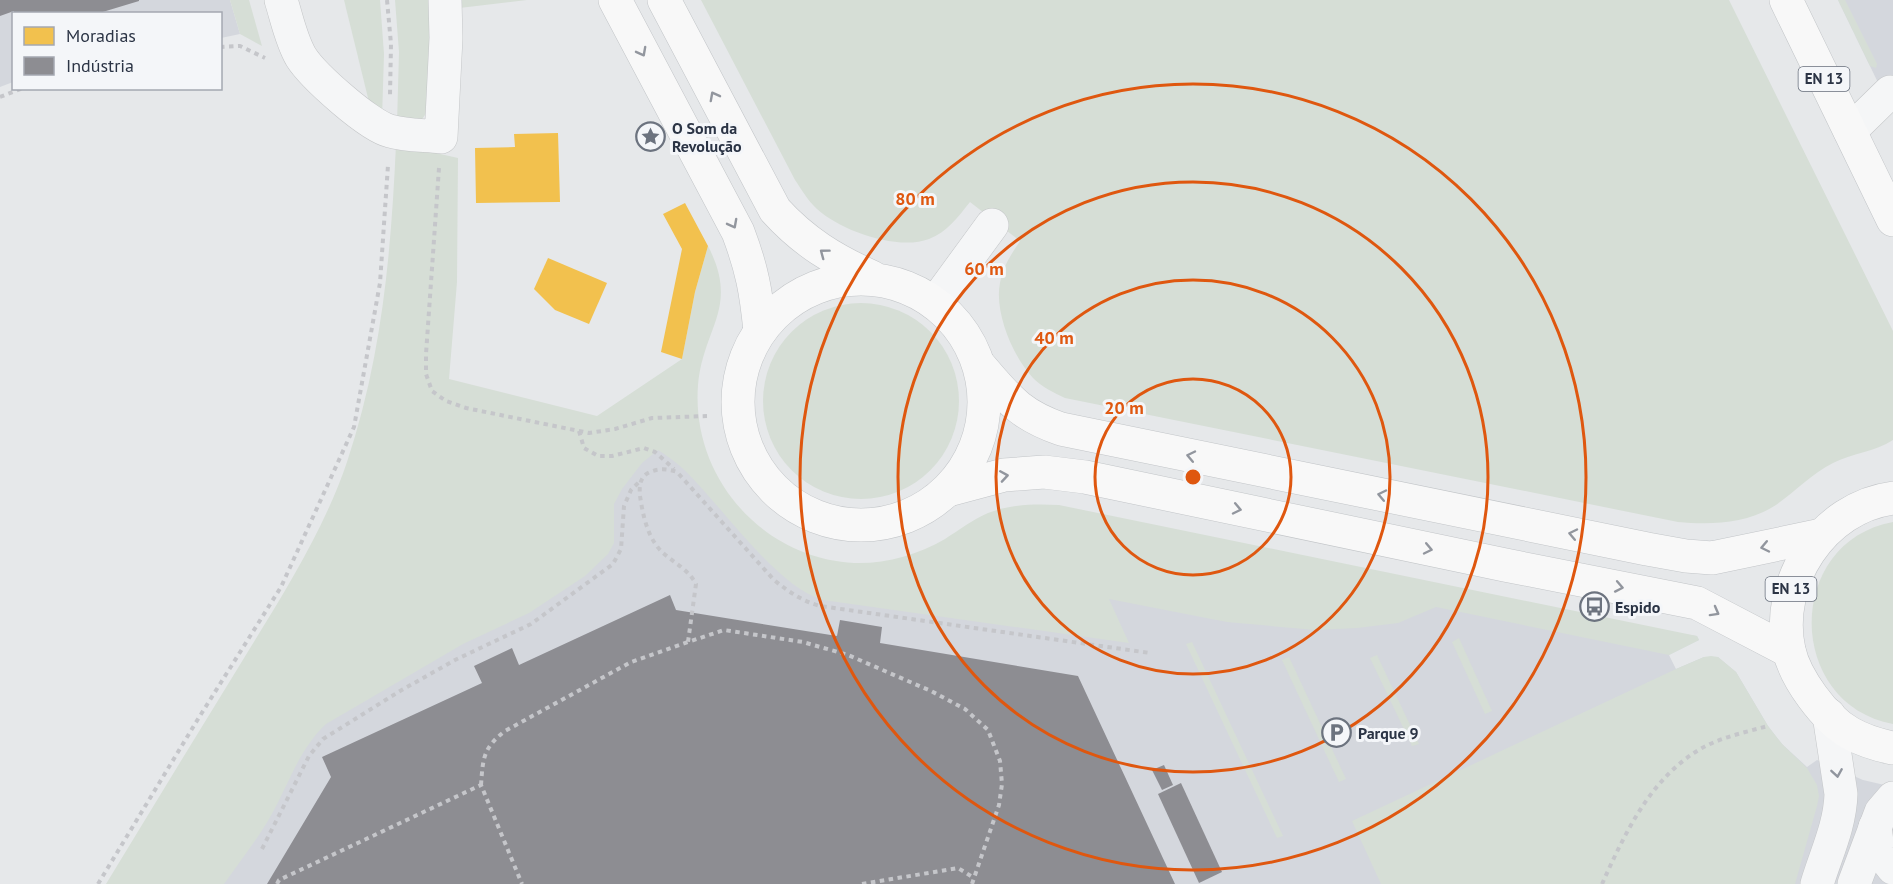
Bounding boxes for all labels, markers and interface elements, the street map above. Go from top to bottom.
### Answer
legend [12,12,222,90]
text: Moradias [66,24,136,47]
one-way arrow [635,45,647,56]
text: Indústria [66,54,134,77]
road number: EN 13 [1798,67,1850,91]
one-way arrow [710,91,721,102]
place label: O Som da Revolução [672,118,742,156]
place icon: O Som da Revolução [635,121,667,153]
text: 80 m [895,187,935,210]
one-way arrow [726,218,737,229]
one-way arrow [820,249,831,260]
text: 60 m [964,257,1004,280]
text: 40 m [1034,326,1074,349]
text: 20 m [1104,396,1144,419]
one-way arrow [1186,450,1196,463]
centre of rings [1183,467,1203,487]
one-way arrow [999,470,1009,483]
one-way arrow [1377,489,1387,502]
one-way arrow [1232,502,1242,515]
one-way arrow [1568,528,1578,541]
one-way arrow [1760,540,1770,553]
one-way arrow [1423,542,1433,555]
road number: EN 13 [1766,577,1816,601]
one-way arrow [1614,580,1624,593]
bus stop icon: Espido [1578,591,1610,623]
place label: Espido [1615,597,1661,617]
one-way arrow [1709,605,1719,616]
parking icon: Parque 9 [1321,717,1353,749]
place label: Parque 9 [1358,723,1419,743]
one-way arrow [1831,769,1843,778]

